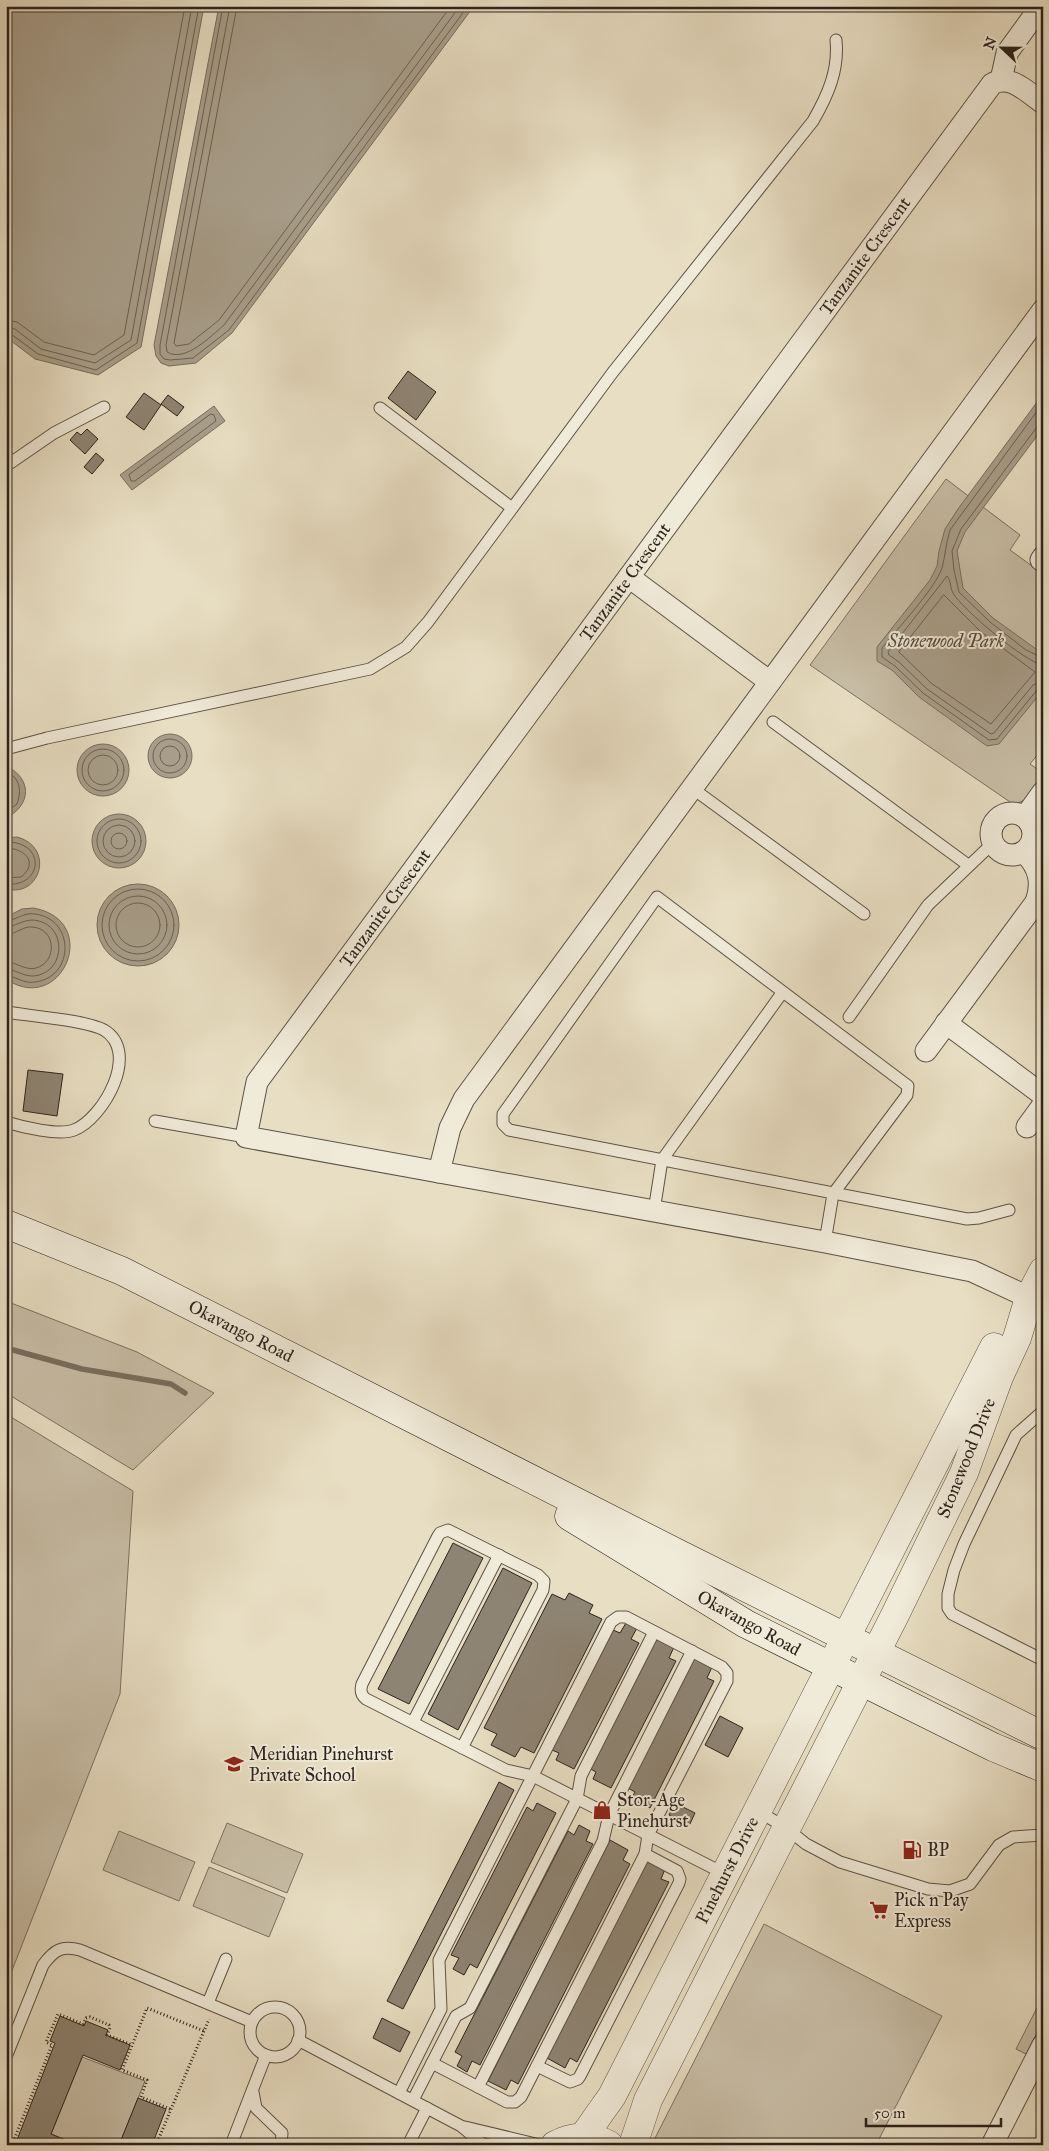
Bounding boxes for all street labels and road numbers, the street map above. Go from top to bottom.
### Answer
street label: Tanzanite Crescent [815,192,916,319]
street label: Tanzanite Crescent [575,518,676,645]
street label: Tanzanite Crescent [335,844,436,971]
street label: Okavango Road [184,1295,297,1368]
street label: Stonewood Drive [932,1395,1000,1521]
street label: Okavango Road [693,1585,805,1661]
street label: Pinehurst Drive [691,1813,763,1927]

